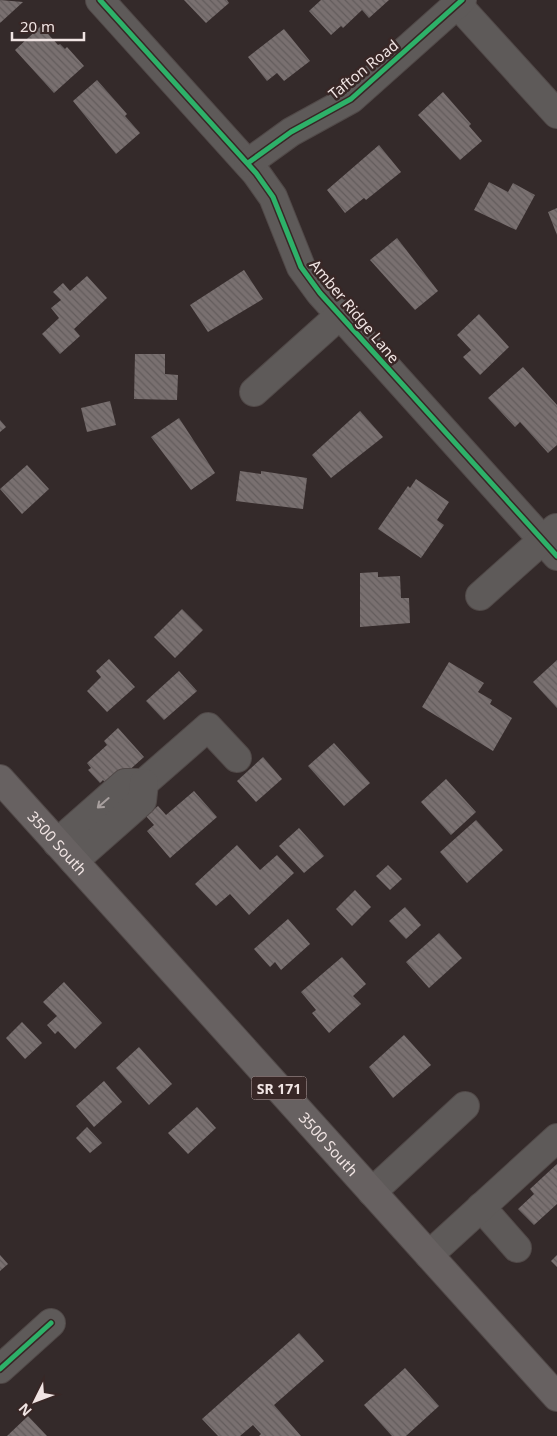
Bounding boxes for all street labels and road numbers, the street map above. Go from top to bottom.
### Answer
street label: Tafton Road [324,35,402,103]
street label: Amber Ridge Lane [306,255,404,367]
street label: 3500 South [24,807,92,879]
road number: SR 171 [252,1076,306,1100]
street label: 3500 South [295,1107,363,1180]

